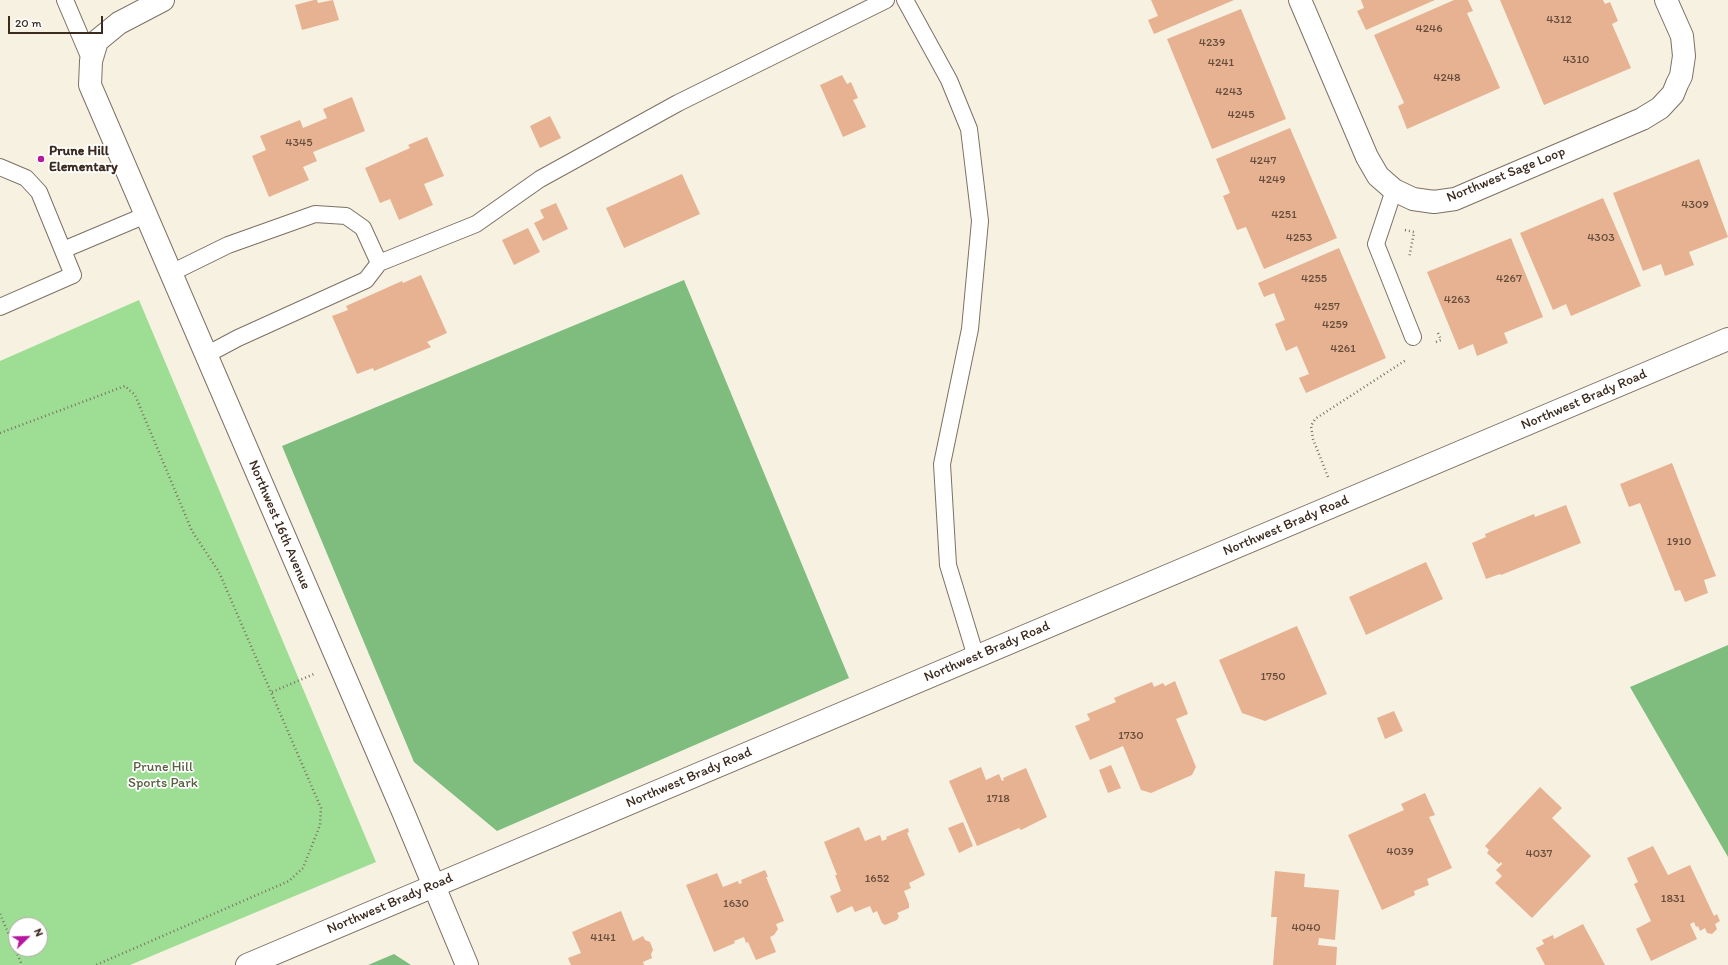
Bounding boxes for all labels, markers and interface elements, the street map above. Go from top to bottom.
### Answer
scale bar [10,8,105,34]
house number: 4312 [1546,13,1572,27]
text: 20 m [15,16,42,30]
house number: 4246 [1415,22,1443,36]
house number: 4239 [1199,36,1225,50]
house number: 4310 [1563,53,1589,67]
house number: 4241 [1208,56,1234,70]
house number: 4248 [1433,71,1461,85]
house number: 4243 [1215,85,1243,99]
house number: 4245 [1227,108,1255,122]
house number: 4345 [285,136,313,150]
place label: Prune Hill Elementary [49,143,118,176]
street label: Northwest Sage Loop [1444,144,1568,206]
marker: Prune Hill Elementary [36,154,46,164]
house number: 4247 [1250,154,1276,168]
house number: 4249 [1258,173,1286,187]
house number: 4309 [1681,198,1709,212]
house number: 4251 [1271,208,1297,222]
house number: 4253 [1286,231,1312,245]
house number: 4303 [1587,231,1615,245]
house number: 4255 [1301,272,1327,286]
house number: 4267 [1496,272,1522,286]
house number: 4263 [1444,293,1470,307]
house number: 4257 [1314,300,1340,314]
house number: 4259 [1322,318,1348,332]
house number: 4261 [1330,342,1356,356]
street label: Northwest Brady Road [1519,366,1649,434]
street label: Northwest 16th Avenue [244,458,314,592]
street label: Northwest Brady Road [1221,492,1351,560]
house number: 1910 [1667,535,1691,549]
street label: Northwest Brady Road [922,618,1052,686]
house number: 1750 [1260,670,1286,684]
house number: 1730 [1118,729,1144,743]
street label: Northwest Brady Road [624,744,754,812]
park label: Prune Hill Sports Park [128,759,198,792]
house number: 1718 [986,792,1010,806]
house number: 4039 [1386,845,1414,859]
house number: 4037 [1525,847,1553,861]
street label: Northwest Brady Road [325,870,455,938]
house number: 1652 [865,872,889,886]
house number: 1831 [1661,892,1685,906]
house number: 1630 [723,897,749,911]
north arrow [8,917,48,957]
house number: 4040 [1291,921,1321,935]
text: N [31,927,46,938]
house number: 4141 [590,931,616,945]

